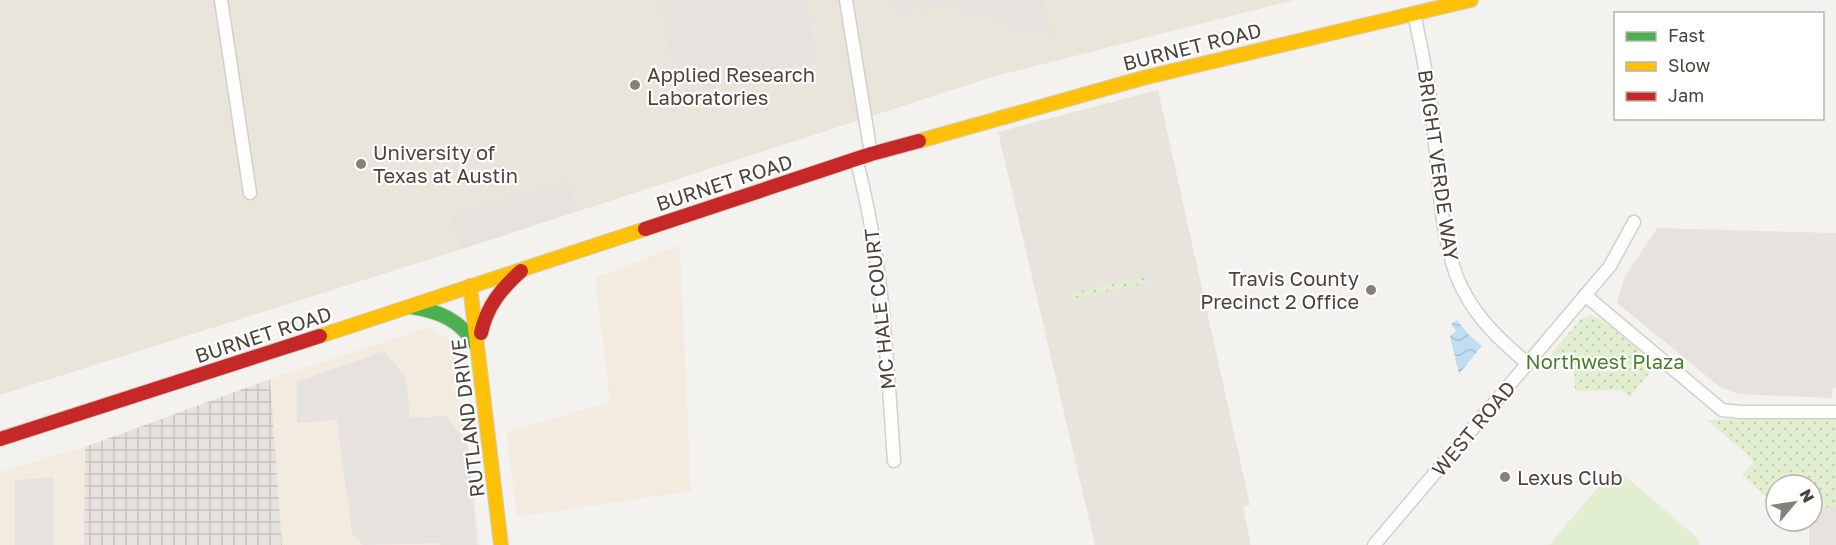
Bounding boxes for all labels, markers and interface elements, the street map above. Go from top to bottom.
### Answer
legend [1614,12,1824,120]
street label: BURNET ROAD [1120,17,1264,75]
text: Fast [1668,24,1705,46]
text: Slow [1668,54,1711,76]
place label: Applied Research Laboratories [647,62,815,109]
street label: BRIGHT VERDE WAY [1414,68,1464,262]
marker: Applied Research Laboratories [628,78,642,92]
text: Jam [1668,84,1704,106]
place label: University of Texas at Austin [373,140,518,187]
street label: BURNET ROAD [653,149,795,215]
marker: University of Texas at Austin [354,157,368,171]
street label: MC HALE COURT [859,227,899,391]
place label: Travis County Precinct 2 Office [1200,266,1359,313]
marker: Travis County Precinct 2 Office [1364,283,1378,297]
street label: BURNET ROAD [192,301,334,367]
street label: RUTLAND DRIVE [445,337,489,499]
park label: Northwest Plaza [1526,349,1685,373]
street label: WEST ROAD [1426,376,1520,480]
place label: Lexus Club [1517,465,1623,489]
marker: Lexus Club [1498,470,1512,484]
north arrow [1764,473,1824,533]
text: N [1795,486,1819,506]

